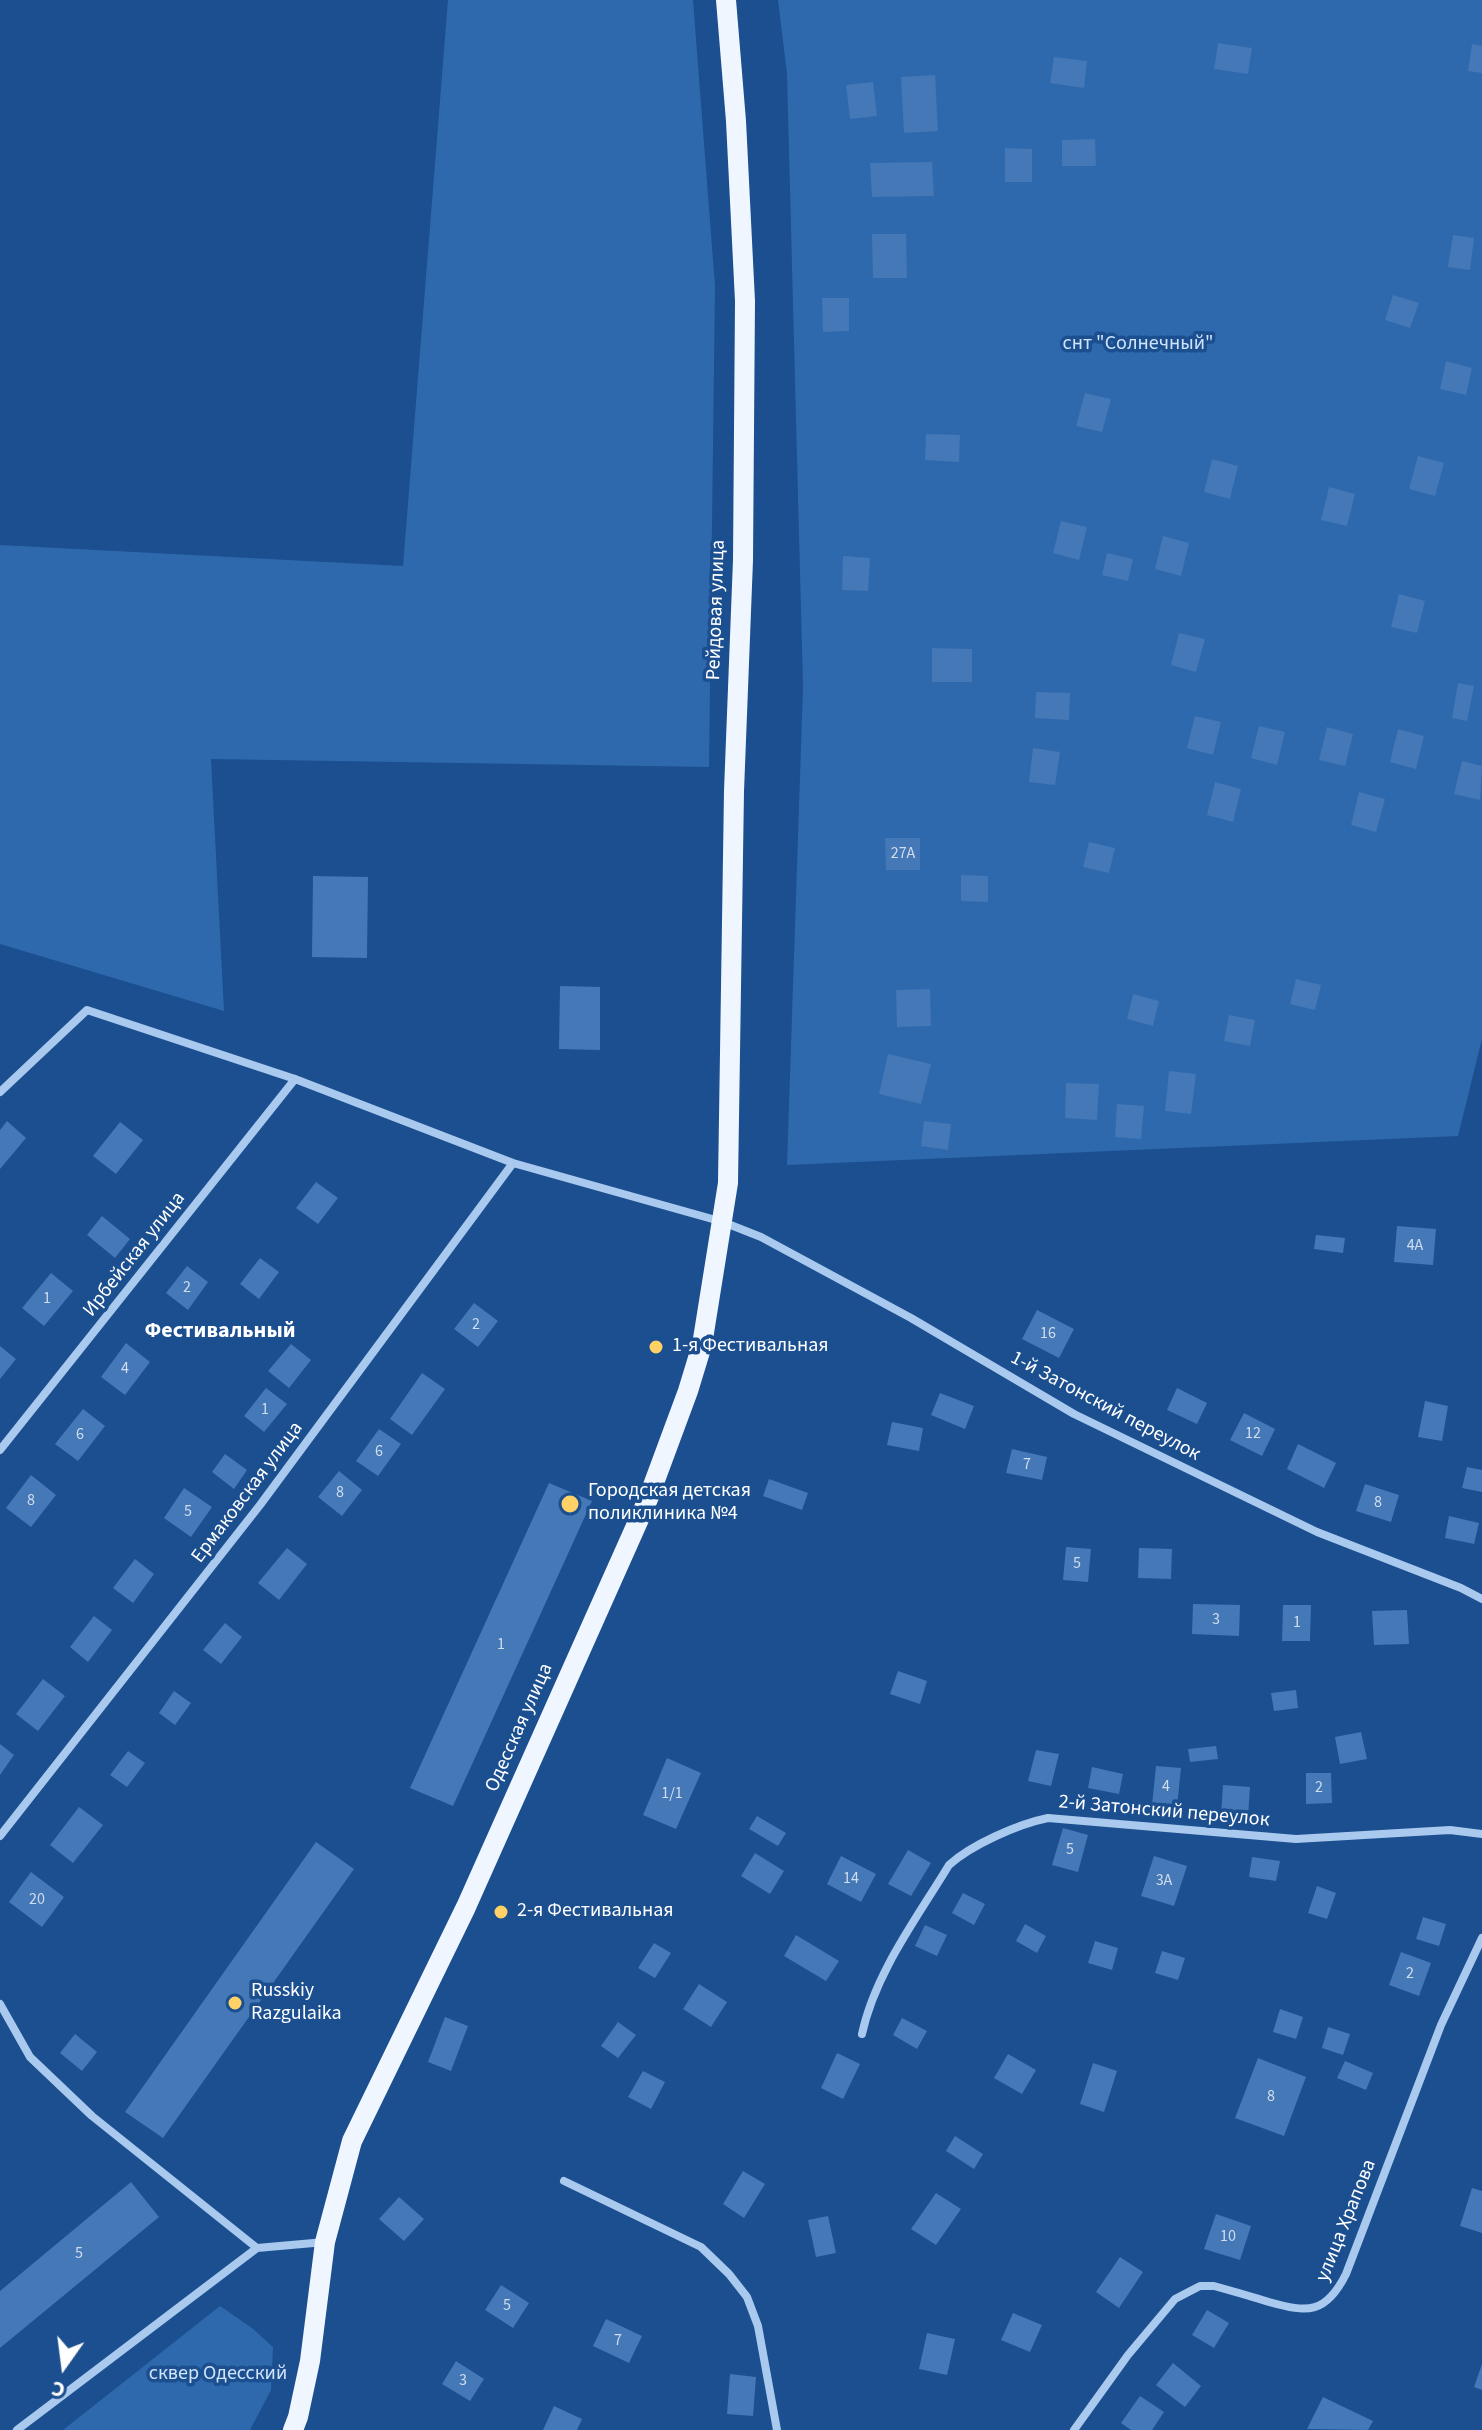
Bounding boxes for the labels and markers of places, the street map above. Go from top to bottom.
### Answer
place label: 1-я Фестивальная [672,1335,829,1359]
marker: 1-я Фестивальная [647,1338,665,1356]
place label: Городская детская поликлиника №4 [588,1480,751,1527]
marker: Городская детская поликлиника №4 [559,1493,581,1515]
place label: 2-я Фестивальная [517,1900,674,1924]
marker: 2-я Фестивальная [492,1903,510,1921]
place label: Russkiy Razgulaika [251,1980,342,2027]
marker: Russkiy Razgulaika [226,1994,244,2012]

